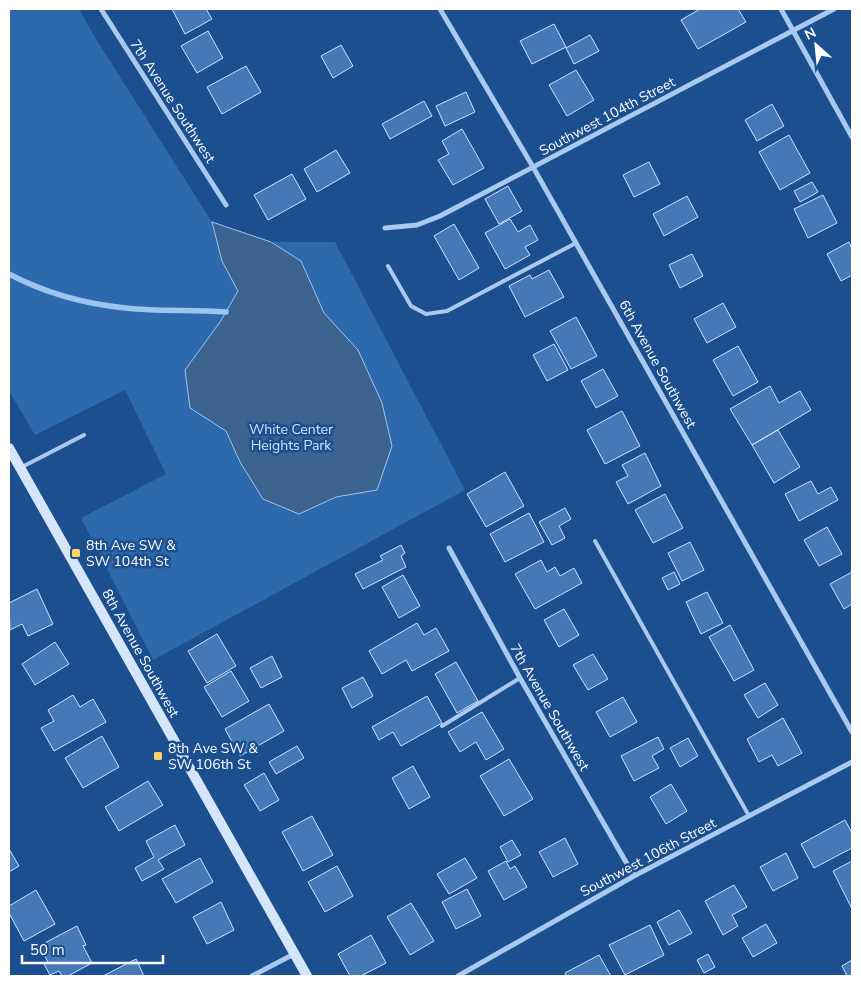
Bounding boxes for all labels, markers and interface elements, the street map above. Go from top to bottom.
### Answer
north arrow [791,20,841,70]
text: N [801,23,819,45]
street label: 7th Avenue Southwest [125,36,220,167]
street label: Southwest 104th Street [536,73,679,160]
street label: 6th Avenue Southwest [614,297,701,432]
park label: White Center Heights Park [249,420,333,455]
place label: 8th Ave SW & SW 104th St [86,536,176,571]
marker: 8th Ave SW & SW 104th St [70,547,82,559]
street label: 8th Avenue Southwest [97,586,184,721]
street label: 7th Avenue Southwest [505,640,594,774]
place label: 8th Ave SW & SW 106th St [168,739,258,774]
marker: 8th Ave SW & SW 106th St [152,750,164,762]
street label: Southwest 106th Street [577,814,720,901]
scale bar [22,932,164,964]
text: 50 m [30,940,65,960]

